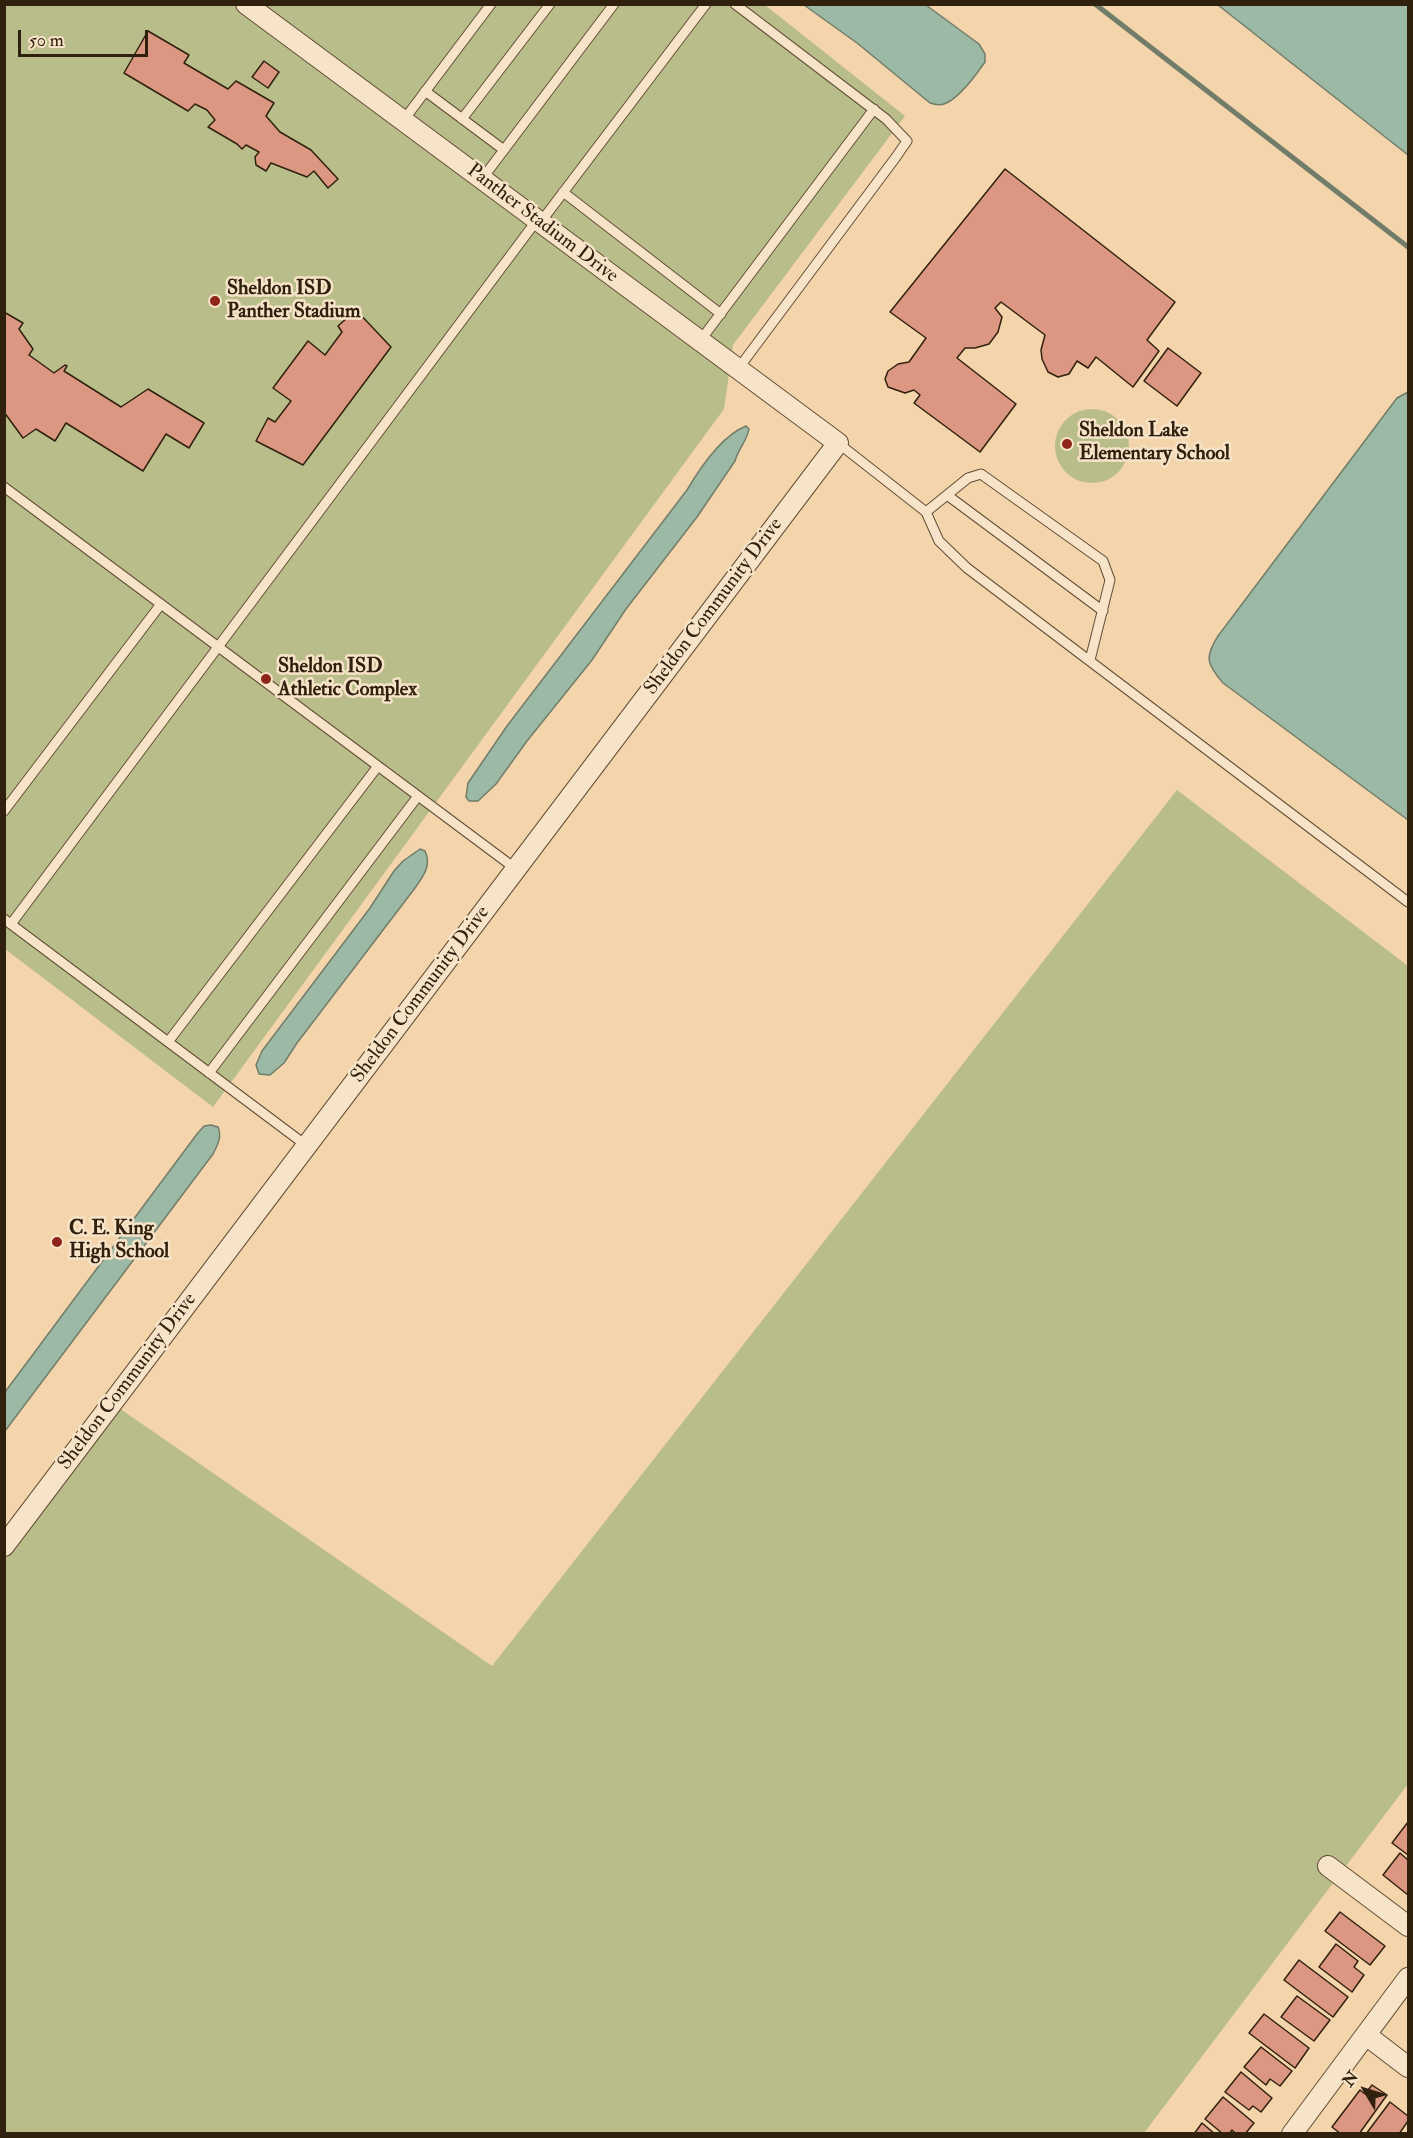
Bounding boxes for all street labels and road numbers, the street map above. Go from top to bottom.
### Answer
street label: Panther Stadium Drive [462,159,622,289]
street label: Sheldon Community Drive [640,514,788,700]
street label: Sheldon Community Drive [347,902,495,1088]
street label: Sheldon Community Drive [54,1289,202,1475]

